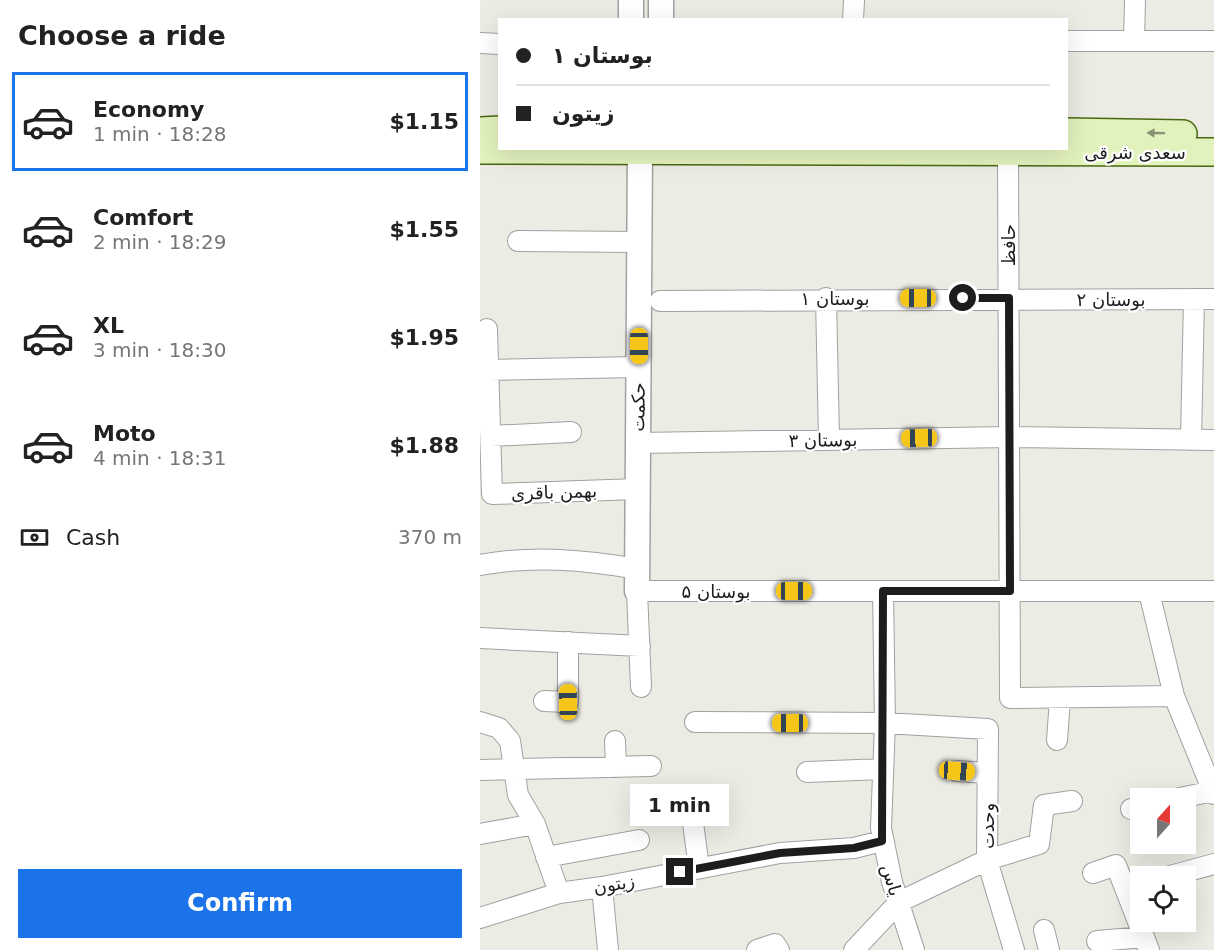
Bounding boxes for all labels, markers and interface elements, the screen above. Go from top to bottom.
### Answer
text: Choose a ride [18,20,226,51]
text: بوستان ۱ [552,43,653,68]
icon: car [21,95,75,149]
text: Economy [93,97,204,122]
text: زیتون [552,101,614,126]
text: $1.15 [389,109,459,134]
text: 1 min · 18:28 [93,122,227,146]
one-way arrow [1146,129,1165,138]
street label: سعدی شرقی [1084,142,1186,164]
icon: car [21,203,75,257]
text: Comfort [93,205,193,230]
text: $1.55 [389,217,459,242]
street label: حافظ [998,224,1019,266]
text: 2 min · 18:29 [93,230,227,254]
route start [949,284,976,311]
street label: بوستان ۱ [801,288,869,310]
car [900,289,936,307]
street label: بوستان ۲ [1077,289,1145,311]
icon: car [21,311,75,365]
text: XL [93,313,124,338]
text: $1.95 [389,325,459,350]
car [630,328,648,364]
text: 3 min · 18:30 [93,338,227,362]
street label: حکمت [627,382,649,432]
icon: car [21,419,75,473]
text: Moto [93,421,156,446]
street label: بوستان ۳ [788,429,858,452]
car [901,429,937,447]
text: $1.88 [389,433,459,458]
text: 4 min · 18:31 [93,446,227,470]
street label: بهمن باقری [511,480,598,505]
icon: cash [18,521,51,554]
text: Cash [66,525,120,550]
text: 370 m [398,525,462,549]
street label: بوستان ۵ [682,581,750,603]
car [776,582,812,600]
car [559,684,577,720]
car [772,714,808,732]
car [938,761,976,781]
callout: 1 min [630,785,730,827]
north arrow [1130,788,1196,854]
map controls [1130,788,1196,932]
text: 1 min [648,793,711,817]
street label: وحدت [977,803,999,849]
route end [666,858,693,885]
street label: یاس [877,862,907,898]
button: locate [1130,866,1196,932]
button: Confirm [18,869,462,938]
street label: زیتون [592,870,637,899]

